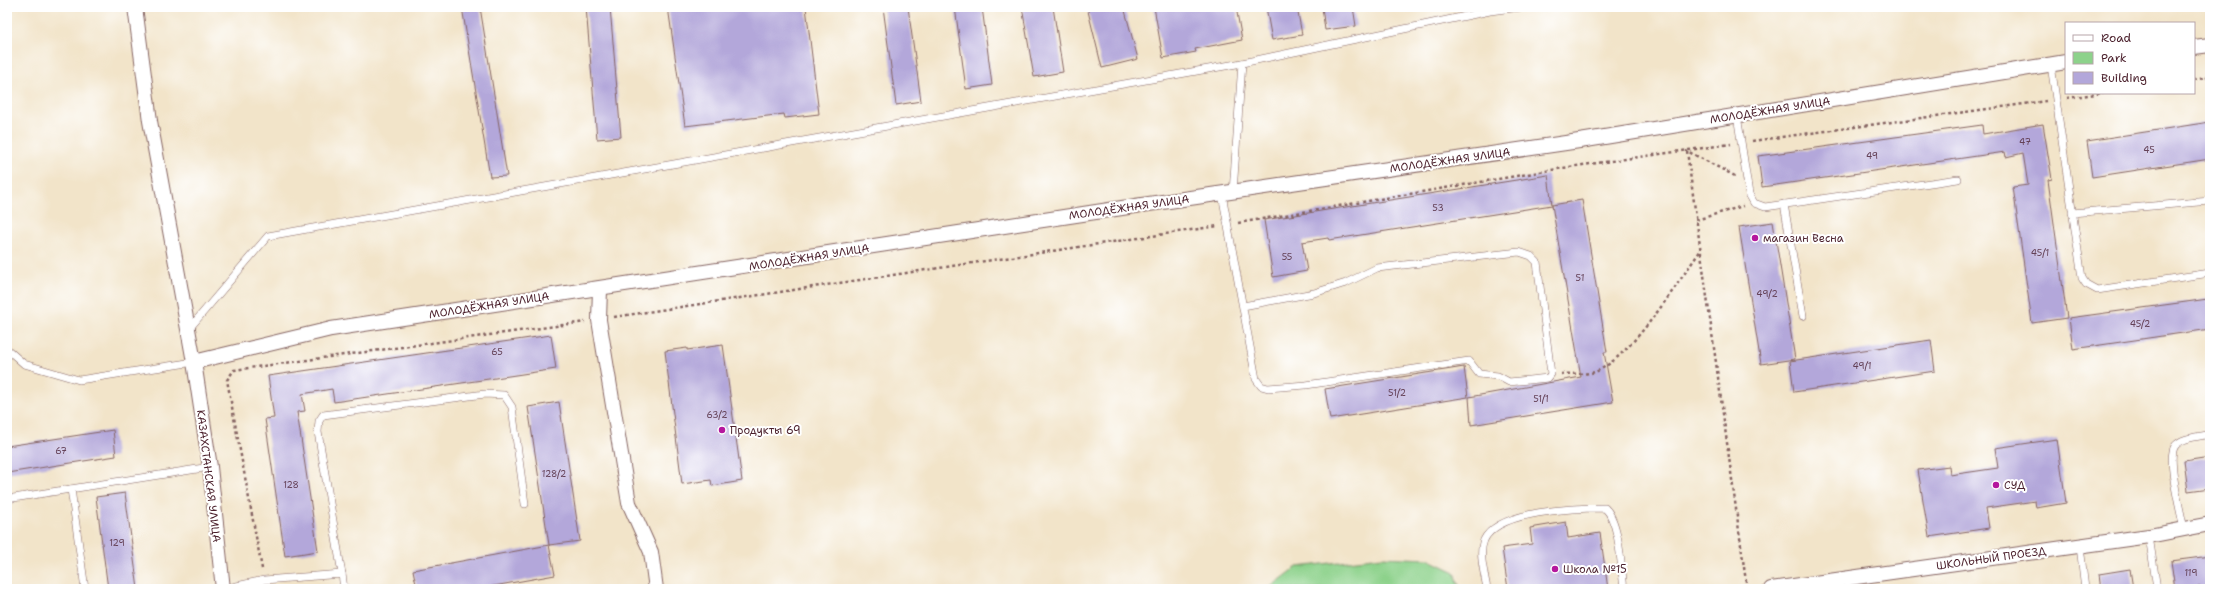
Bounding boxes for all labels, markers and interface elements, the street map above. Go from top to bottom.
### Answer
legend [2065,22,2195,94]
text: Road [2101,30,2132,46]
text: Park [2101,50,2127,66]
text: Building [2101,70,2147,86]
street label: МОЛОДЁЖНАЯ УЛИЦА [1709,94,1831,127]
house number: 47 [2019,136,2031,148]
house number: 45 [2143,144,2155,156]
street label: МОЛОДЁЖНАЯ УЛИЦА [1389,145,1511,176]
house number: 49 [1866,150,1878,162]
street label: МОЛОДЁЖНАЯ УЛИЦА [1068,192,1190,223]
house number: 53 [1432,202,1444,214]
place label: магазин Весна [1763,231,1844,246]
marker: магазин Весна [1750,233,1760,243]
street label: МОЛОДЁЖНАЯ УЛИЦА [748,241,870,274]
house number: 45/1 [2031,247,2049,259]
house number: 55 [1282,251,1292,263]
house number: 51 [1576,272,1584,284]
house number: 49/2 [1756,288,1778,300]
street label: МОЛОДЁЖНАЯ УЛИЦА [428,289,550,322]
house number: 45/2 [2130,318,2150,330]
house number: 65 [491,346,503,358]
house number: 49/1 [1852,360,1872,372]
house number: 51/2 [1388,387,1406,399]
house number: 51/1 [1533,393,1549,405]
street label: КАЗАХСТАНСКАЯ УЛИЦА [193,409,224,543]
house number: 63/2 [706,409,728,421]
place label: Продукты 69 [730,423,801,438]
marker: Продукты 69 [717,425,727,435]
house number: 67 [55,445,67,457]
house number: 128/2 [542,468,566,480]
place label: СУД [2004,478,2026,493]
house number: 128 [283,479,299,491]
marker: СУД [1991,480,2001,490]
house number: 129 [109,537,125,549]
street label: ШКОЛЬНЫЙ ПРОЕЗД [1935,542,2048,574]
place label: Школа №15 [1563,562,1627,577]
marker: Школа №15 [1550,564,1560,574]
house number: 119 [2184,567,2198,579]

